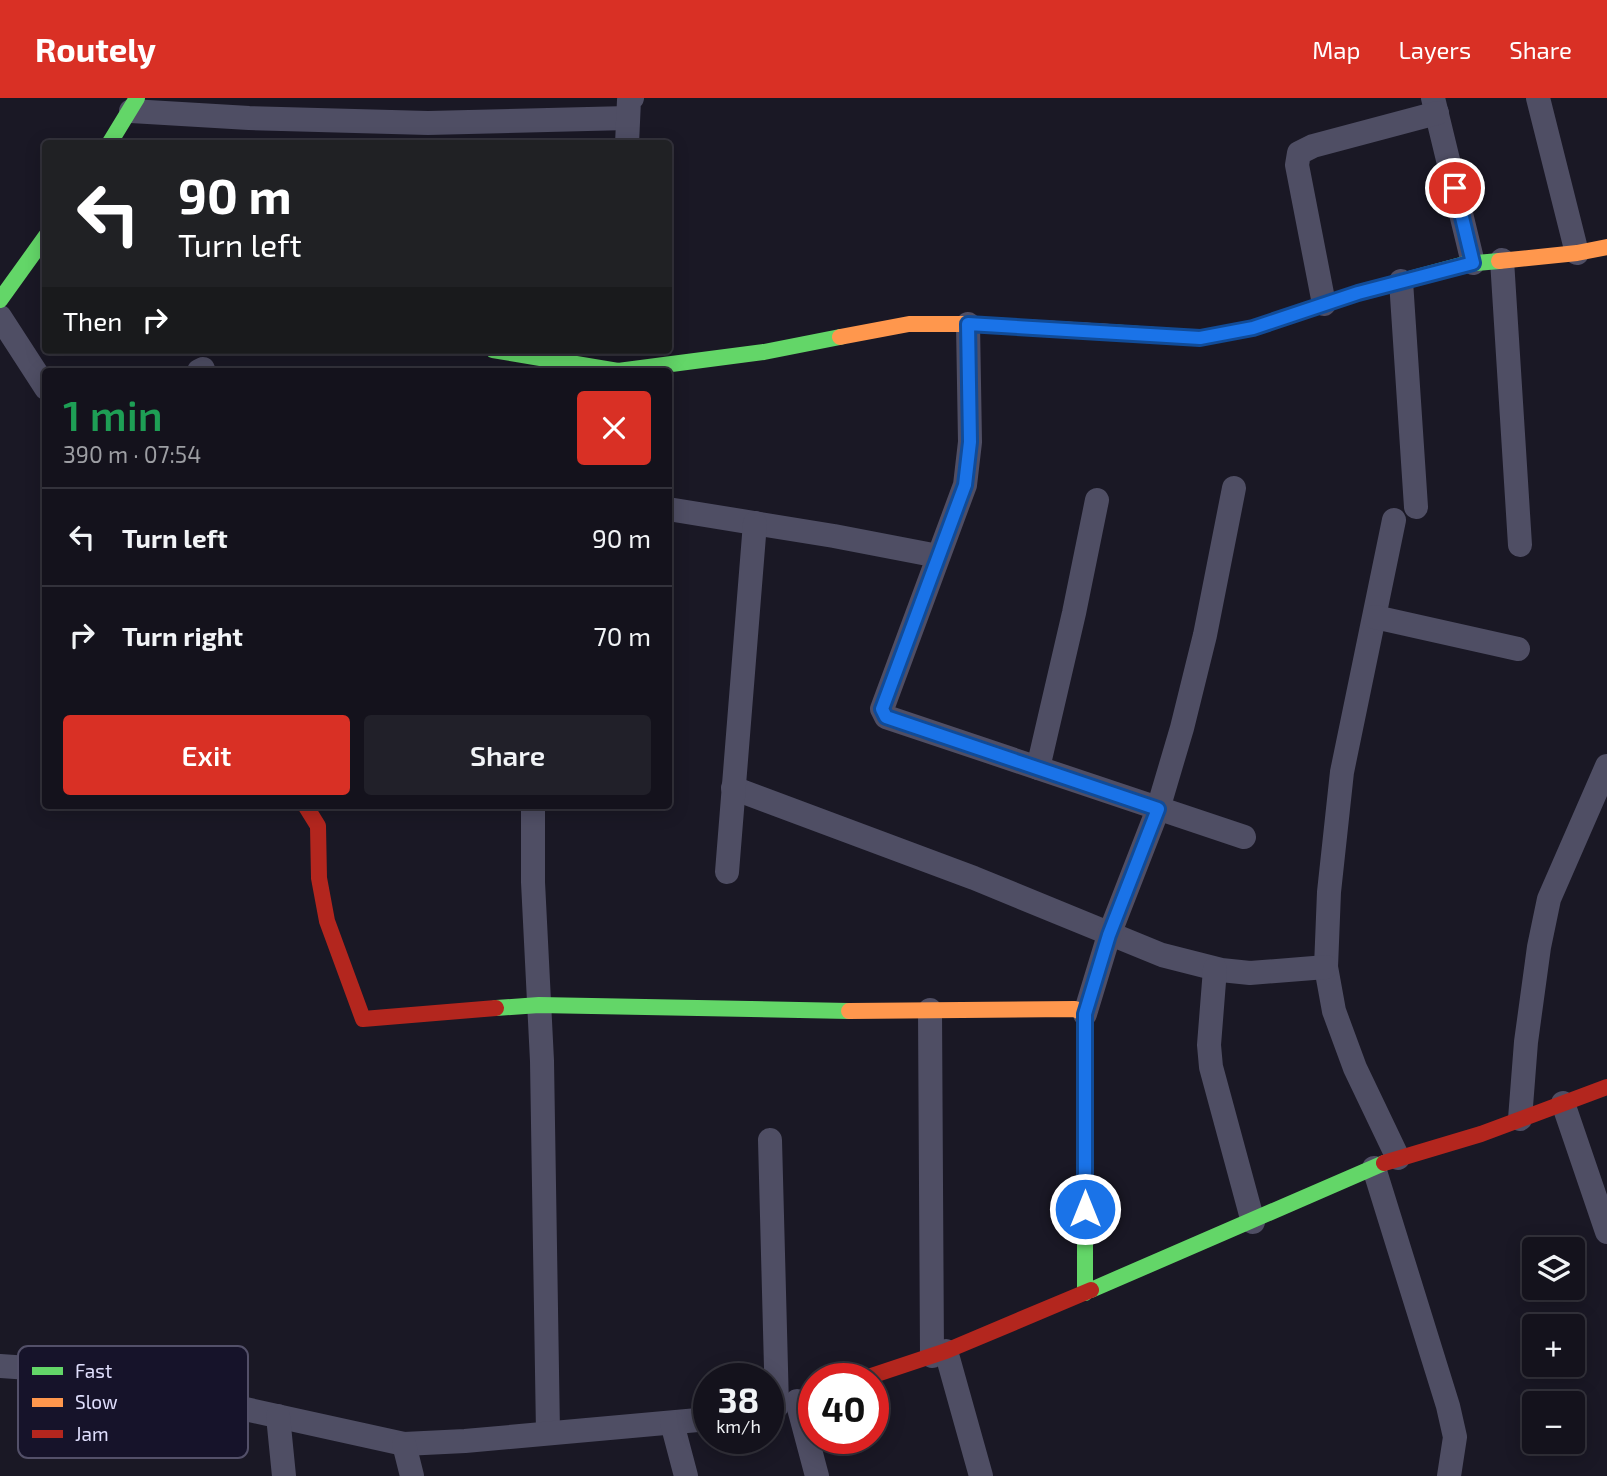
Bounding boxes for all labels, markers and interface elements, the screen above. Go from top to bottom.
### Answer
text: Routely [35,29,156,69]
text: Map [1312,35,1360,64]
text: Layers [1398,35,1471,64]
text: Share [1509,35,1572,64]
pin [1425,158,1485,218]
text: 90 m [178,165,292,224]
icon: left [63,168,154,259]
icon: arrive [1436,169,1474,207]
text: Turn left [178,225,302,263]
icon: right [136,301,174,339]
text: Then [63,305,122,336]
text: 1 min [63,389,163,439]
button: close [577,391,651,465]
text: 390 m · 07:54 [63,440,201,468]
icon: left [63,518,101,556]
text: Turn left [122,522,228,553]
text: 90 m [592,522,651,553]
icon: right [63,616,101,654]
text: Turn right [122,620,243,651]
text: 70 m [593,620,651,651]
button: Exit [63,715,350,795]
button: Share [364,715,651,795]
position arrow [1048,1172,1122,1246]
map controls [1522,1237,1585,1454]
button: layers [1522,1237,1585,1300]
button: + [1522,1314,1585,1377]
legend [18,1346,248,1458]
text: Fast [75,1359,112,1382]
speed limit sign: 40 [798,1363,889,1454]
text: 38 [718,1378,759,1420]
text: Slow [75,1390,118,1413]
button: − [1522,1391,1585,1454]
text: km/h [716,1415,761,1437]
text: Jam [75,1422,109,1445]

